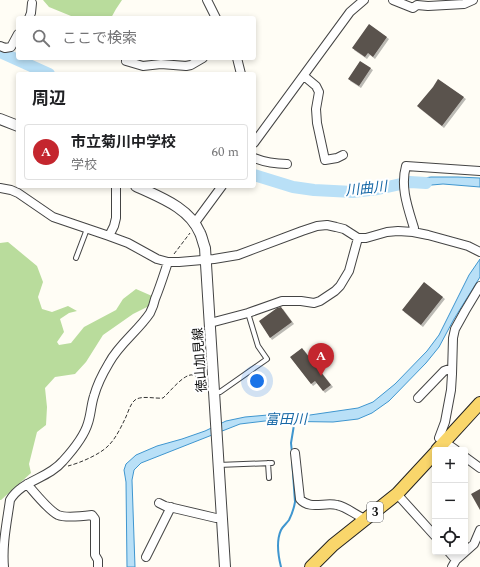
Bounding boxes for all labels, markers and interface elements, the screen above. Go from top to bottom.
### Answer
search box [16,16,256,60]
icon: search [30,27,52,49]
text: ここで検索 [62,27,137,50]
text: 周辺 [32,86,66,112]
text: 市立菊川中学校 [71,131,176,154]
text: A [41,142,51,162]
text: 60 m [212,142,239,162]
text: 学校 [71,155,97,175]
water label: 川曲川 [344,176,390,201]
street label: 徳山加見線 [188,327,212,393]
pin: A [308,343,334,376]
your location [247,371,267,391]
water label: 富田川 [265,409,309,430]
map controls [432,447,468,555]
button: + [432,447,468,483]
button: − [432,483,468,519]
road number: 3 [367,502,383,522]
button: locate [432,519,468,555]

